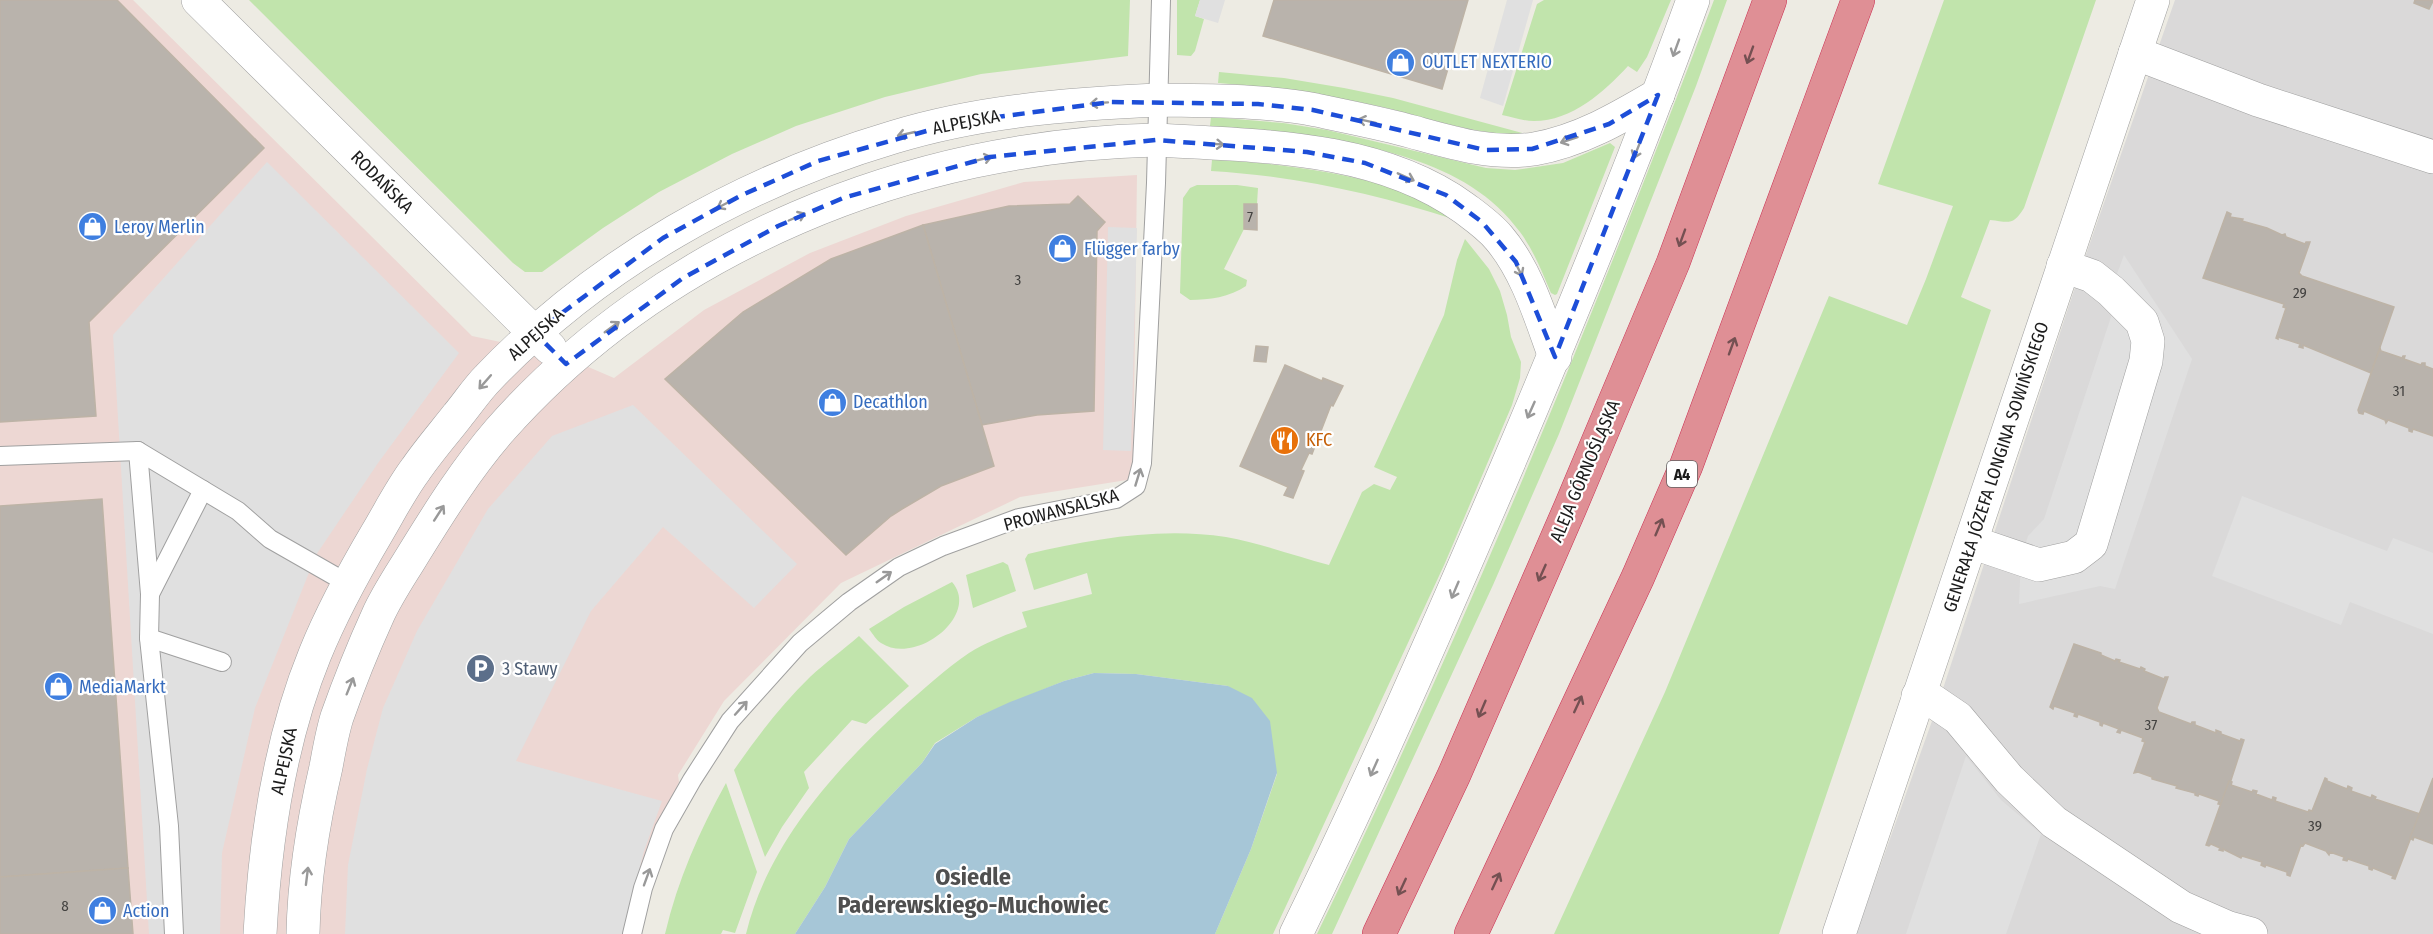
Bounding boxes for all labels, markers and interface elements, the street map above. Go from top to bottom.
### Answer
one-way arrow [1669,38,1680,57]
one-way arrow [1743,45,1754,64]
shop icon: OUTLET NEXTERIO [1385,46,1417,78]
place label: OUTLET NEXTERIO [1422,51,1552,73]
one-way arrow [1089,98,1109,109]
street label: ALPEJSKA [931,105,1002,139]
one-way arrow [1358,115,1377,126]
one-way arrow [897,128,916,140]
one-way arrow [1560,135,1579,146]
one-way arrow [1204,138,1224,149]
one-way arrow [1631,140,1642,159]
street label: RODAŃSKA [346,145,419,218]
one-way arrow [973,152,992,164]
one-way arrow [1396,171,1414,183]
one-way arrow [717,198,734,210]
house number: 7 [1247,208,1253,226]
shop icon: Leroy Merlin [77,211,109,243]
one-way arrow [788,211,806,223]
place label: Leroy Merlin [114,216,205,238]
one-way arrow [1676,228,1687,247]
shop icon: Flügger farby [1047,233,1079,265]
place label: Flügger farby [1084,238,1180,260]
one-way arrow [1513,258,1524,276]
house number: 3 [1015,271,1022,289]
house number: 29 [2293,284,2307,302]
street label: ALPEJSKA [503,303,569,365]
street label: GENERAŁA JÓZEFA LONGINA SOWIŃSKIEGO [1938,319,2053,615]
one-way arrow [603,321,619,333]
one-way arrow [1727,337,1738,356]
one-way arrow [478,374,492,389]
house number: 31 [2393,382,2405,400]
shop icon: Decathlon [816,386,848,418]
place label: Decathlon [853,391,928,413]
street label: ALEJA GÓRNOŚLĄSKA [1545,396,1625,545]
one-way arrow [1525,401,1536,419]
restaurant icon: KFC [1269,424,1301,456]
place label: KFC [1306,429,1332,451]
road number: A4 [1667,461,1697,487]
one-way arrow [1133,468,1144,487]
street label: PROWANSALSKA [1001,484,1121,536]
one-way arrow [432,505,445,522]
one-way arrow [1654,518,1666,536]
one-way arrow [1536,563,1547,581]
one-way arrow [876,571,892,583]
one-way arrow [1449,580,1460,598]
parking icon: 3 Stawy [465,653,497,685]
place label: 3 Stawy [502,658,558,680]
shop icon: MediaMarkt [42,671,74,703]
place label: MediaMarkt [79,676,166,698]
one-way arrow [345,677,356,696]
one-way arrow [1573,696,1585,714]
one-way arrow [1476,700,1487,718]
one-way arrow [734,701,748,716]
house number: 37 [2145,716,2157,734]
street label: ALPEJSKA [266,725,302,797]
one-way arrow [1368,758,1380,776]
house number: 39 [2308,817,2322,835]
district label: Osiedle Paderewskiego-Muchowiec [837,863,1109,919]
one-way arrow [301,866,312,886]
one-way arrow [642,869,653,887]
one-way arrow [1491,872,1503,890]
one-way arrow [1396,877,1407,895]
shop icon: Action [86,895,118,927]
house number: 8 [61,897,69,915]
place label: Action [123,900,170,922]

